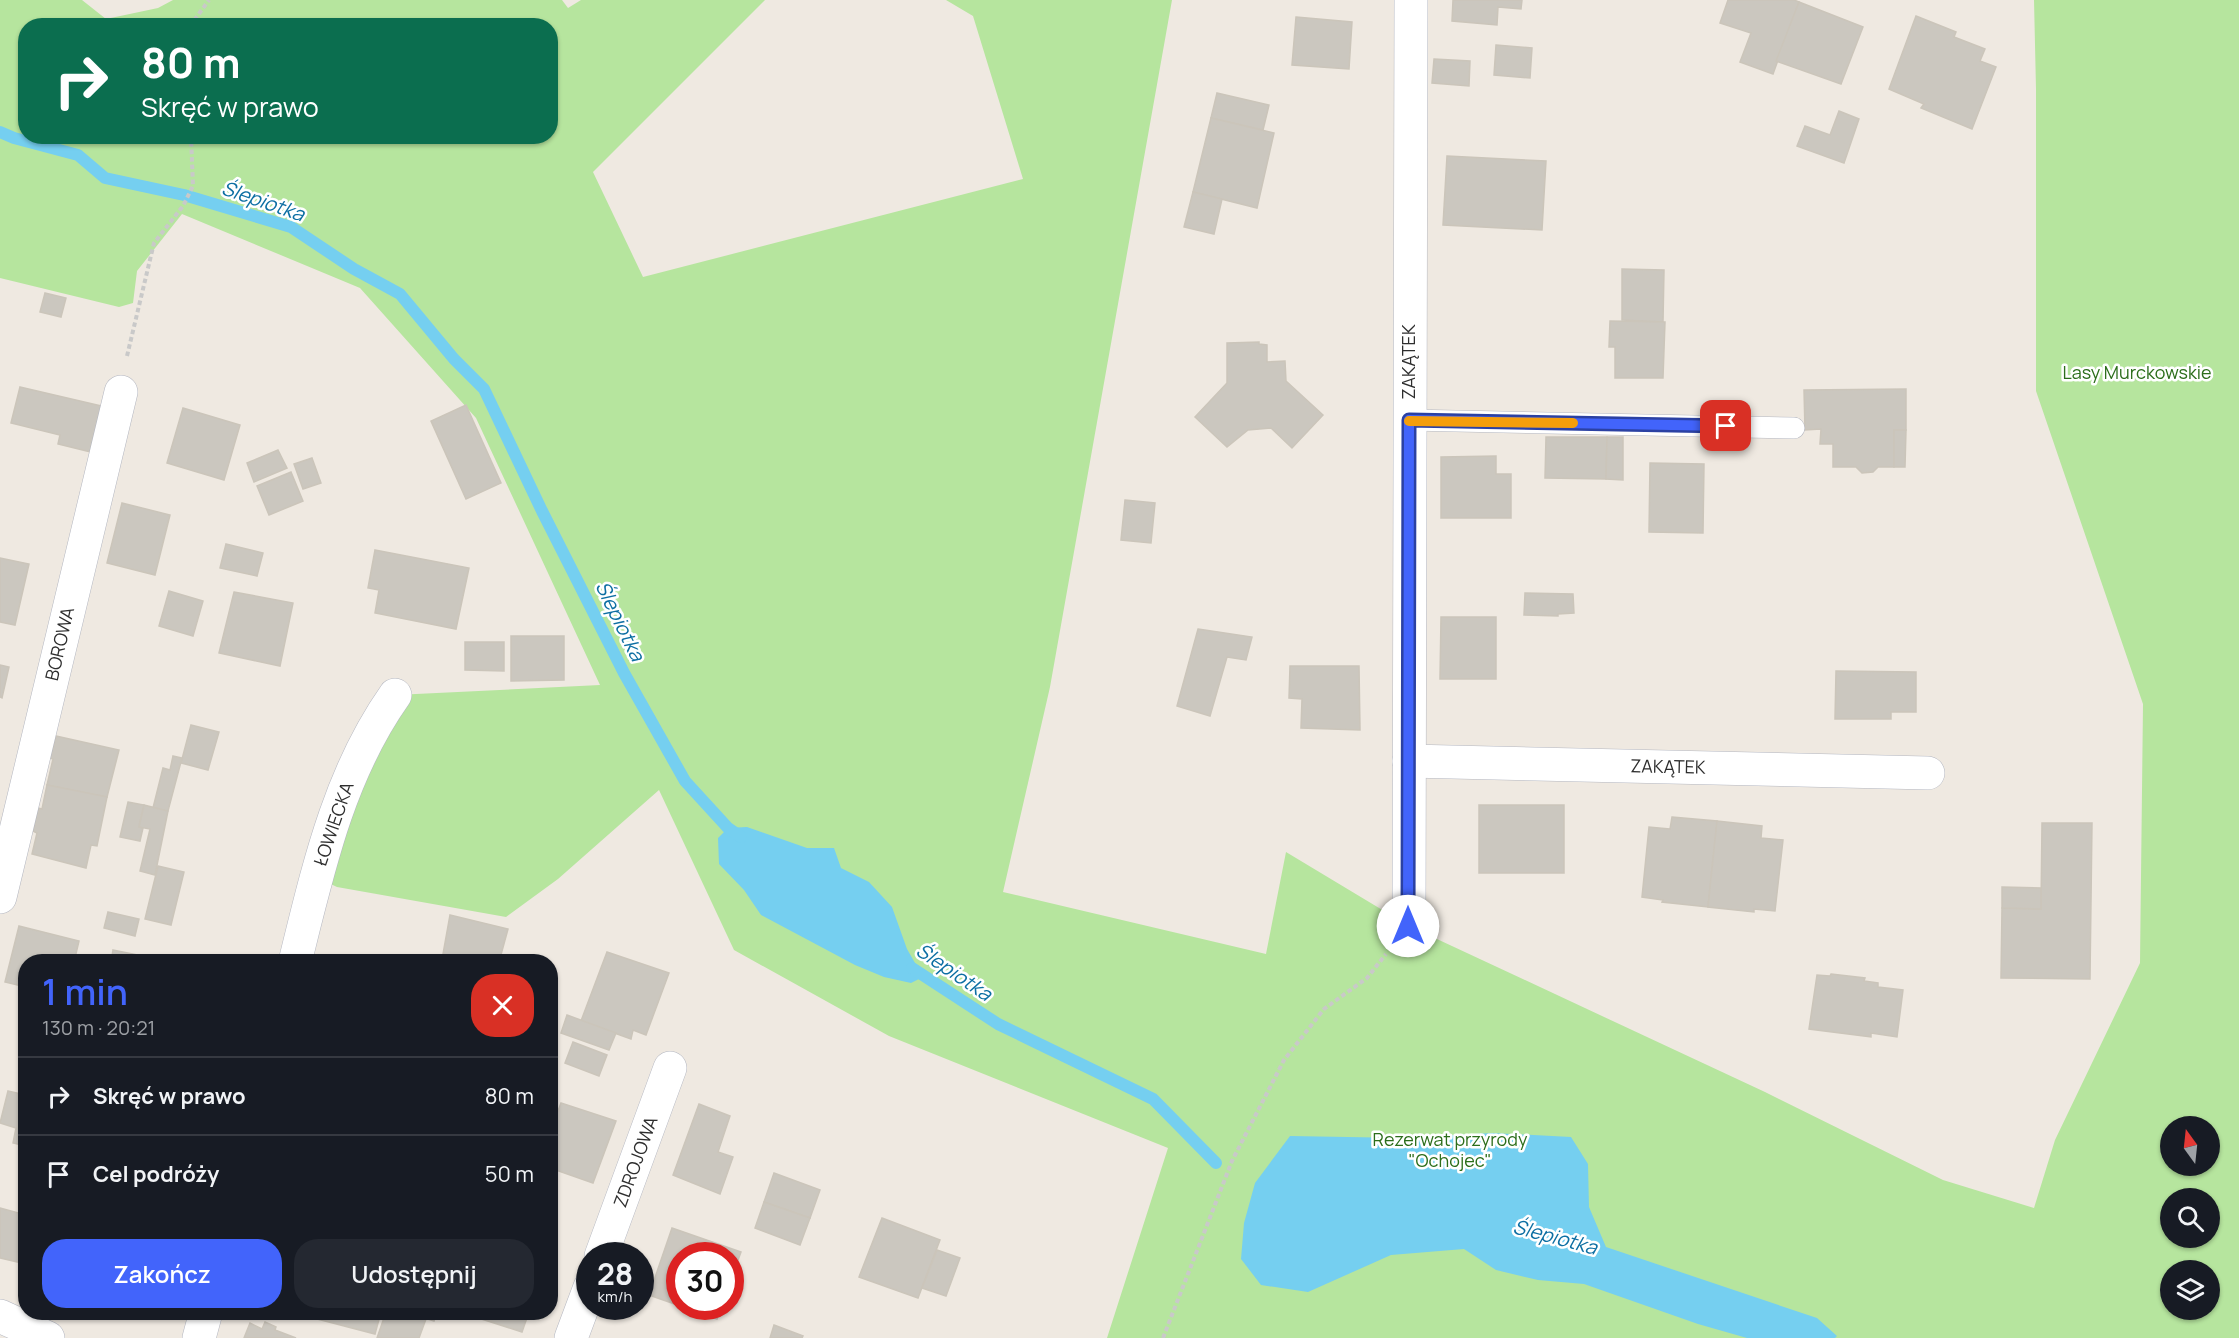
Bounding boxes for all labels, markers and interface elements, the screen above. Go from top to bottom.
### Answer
text: 80 m [141,33,241,91]
icon: right [42,42,120,120]
text: Skręć w prawo [141,88,319,125]
water label: Ślepiotka [218,174,309,228]
street label: ZAKĄTEK [1396,324,1420,400]
park label: Lasy Murckowskie [2062,360,2212,384]
pin [1700,400,1751,451]
icon: arrive [1709,409,1742,442]
water label: Ślepiotka [590,576,652,666]
street label: BOROWA [39,604,79,683]
street label: ZAKĄTEK [1630,753,1706,779]
street label: ŁOWIECKA [308,778,359,869]
position arrow [1376,894,1440,958]
water label: Ślepiotka [911,936,998,1007]
text: 1 min [42,967,128,1016]
button: close [471,974,534,1037]
text: 130 m · 20:21 [42,1014,155,1041]
icon: right [42,1080,75,1113]
text: Skręć w prawo [93,1081,246,1111]
text: 80 m [485,1081,534,1111]
street label: ZDROJOWA [607,1112,663,1211]
north arrow [2160,1116,2220,1176]
map controls [2160,1116,2220,1320]
park label: Rezerwat przyrody "Ochojec" [1373,1127,1528,1172]
icon: arrive [42,1158,75,1191]
text: Cel podróży [93,1159,219,1189]
text: 50 m [485,1159,534,1189]
button: search [2160,1188,2220,1248]
water label: Ślepiotka [1510,1212,1601,1261]
button: Zakończ [42,1239,282,1308]
button: Udostępnij [294,1239,534,1308]
speed limit sign: 30 [666,1242,744,1320]
text: 28 [597,1253,633,1294]
button: layers [2160,1260,2220,1320]
text: km/h [598,1286,632,1307]

